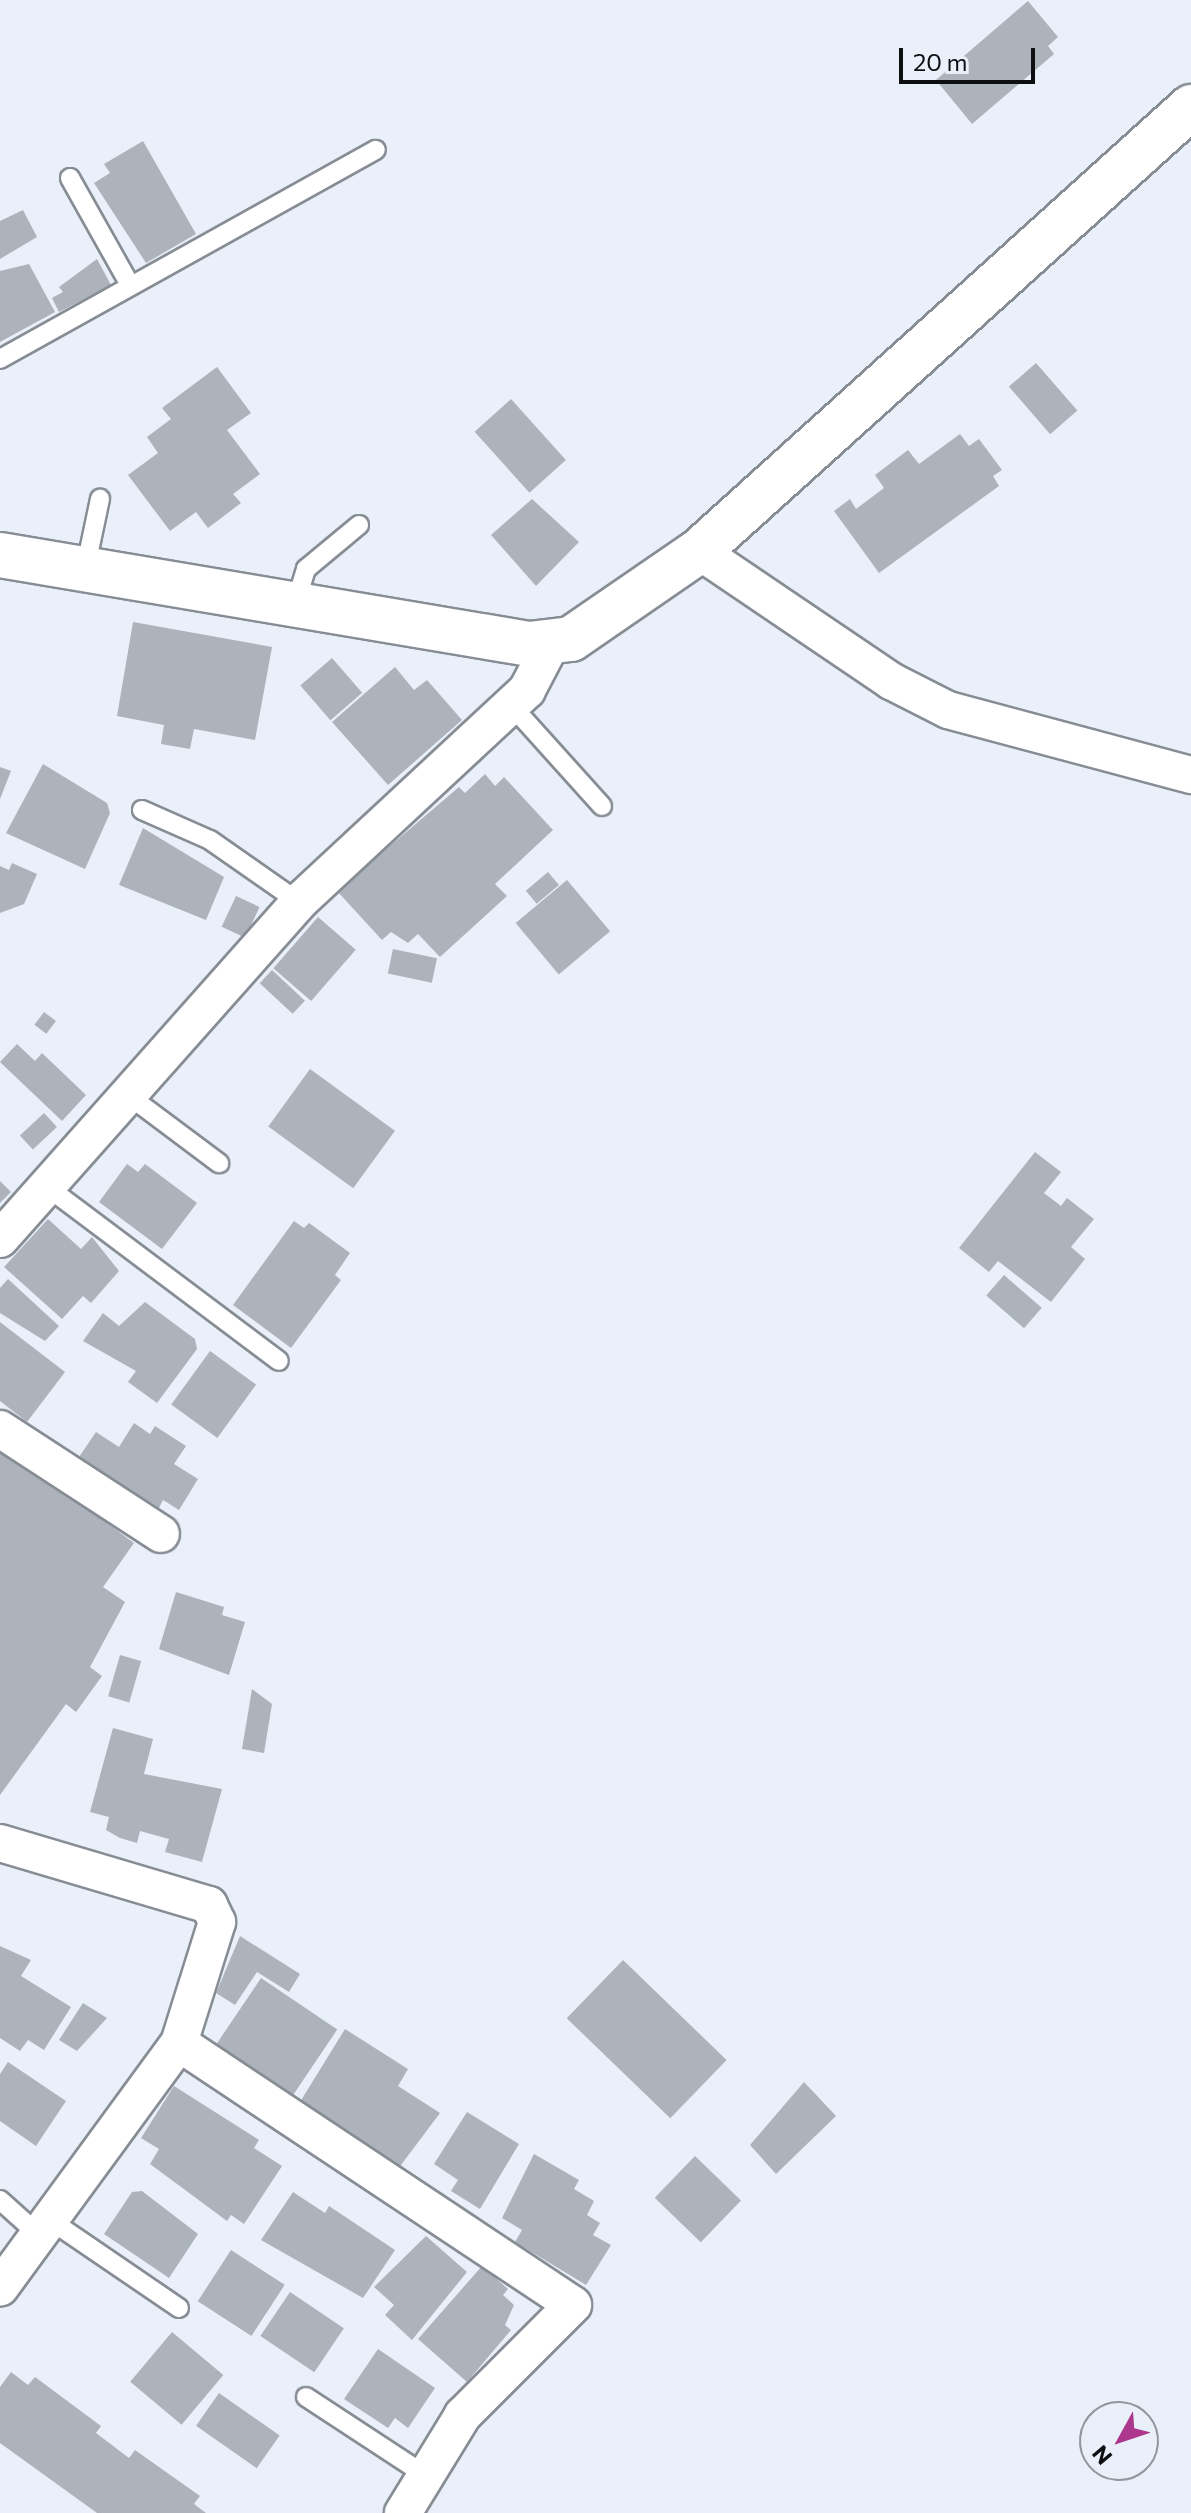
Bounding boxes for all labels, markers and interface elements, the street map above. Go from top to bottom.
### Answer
scale bar [903,32,1039,82]
text: 20 m [913,47,967,76]
north arrow [1079,2401,1159,2481]
text: N [1086,2440,1117,2470]

